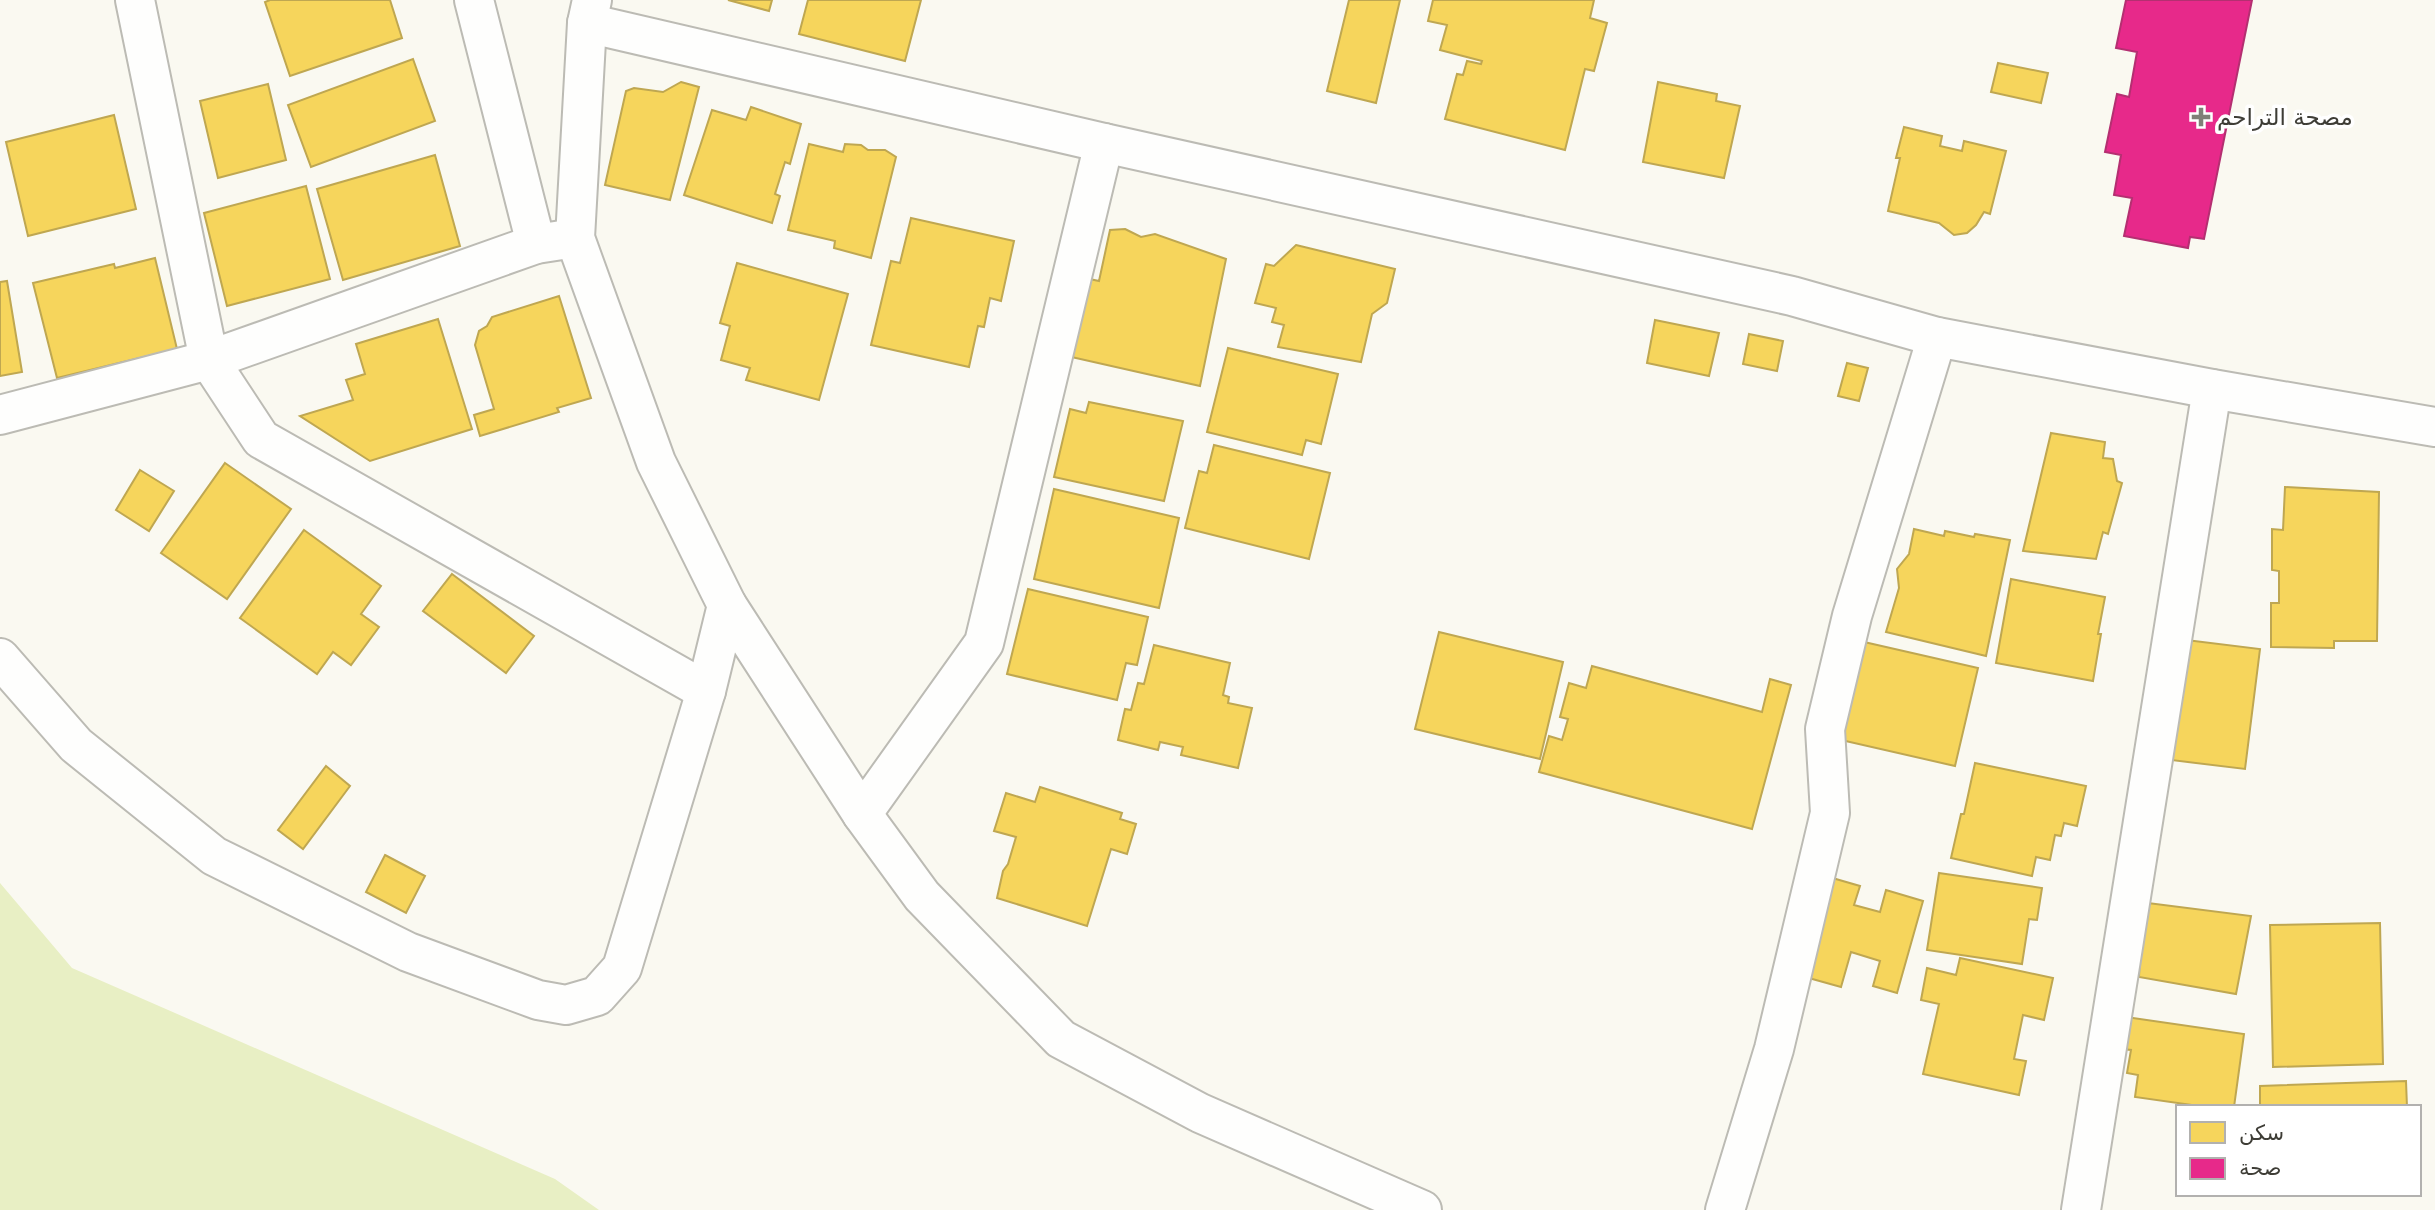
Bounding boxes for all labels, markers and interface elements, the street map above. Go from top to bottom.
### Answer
place label: مصحة التراحم [2217,104,2353,131]
marker: مصحة التراحم [2191,107,2211,127]
legend [2176,1105,2421,1196]
text: سكن [2239,1121,2284,1145]
text: صحة [2239,1156,2282,1180]

